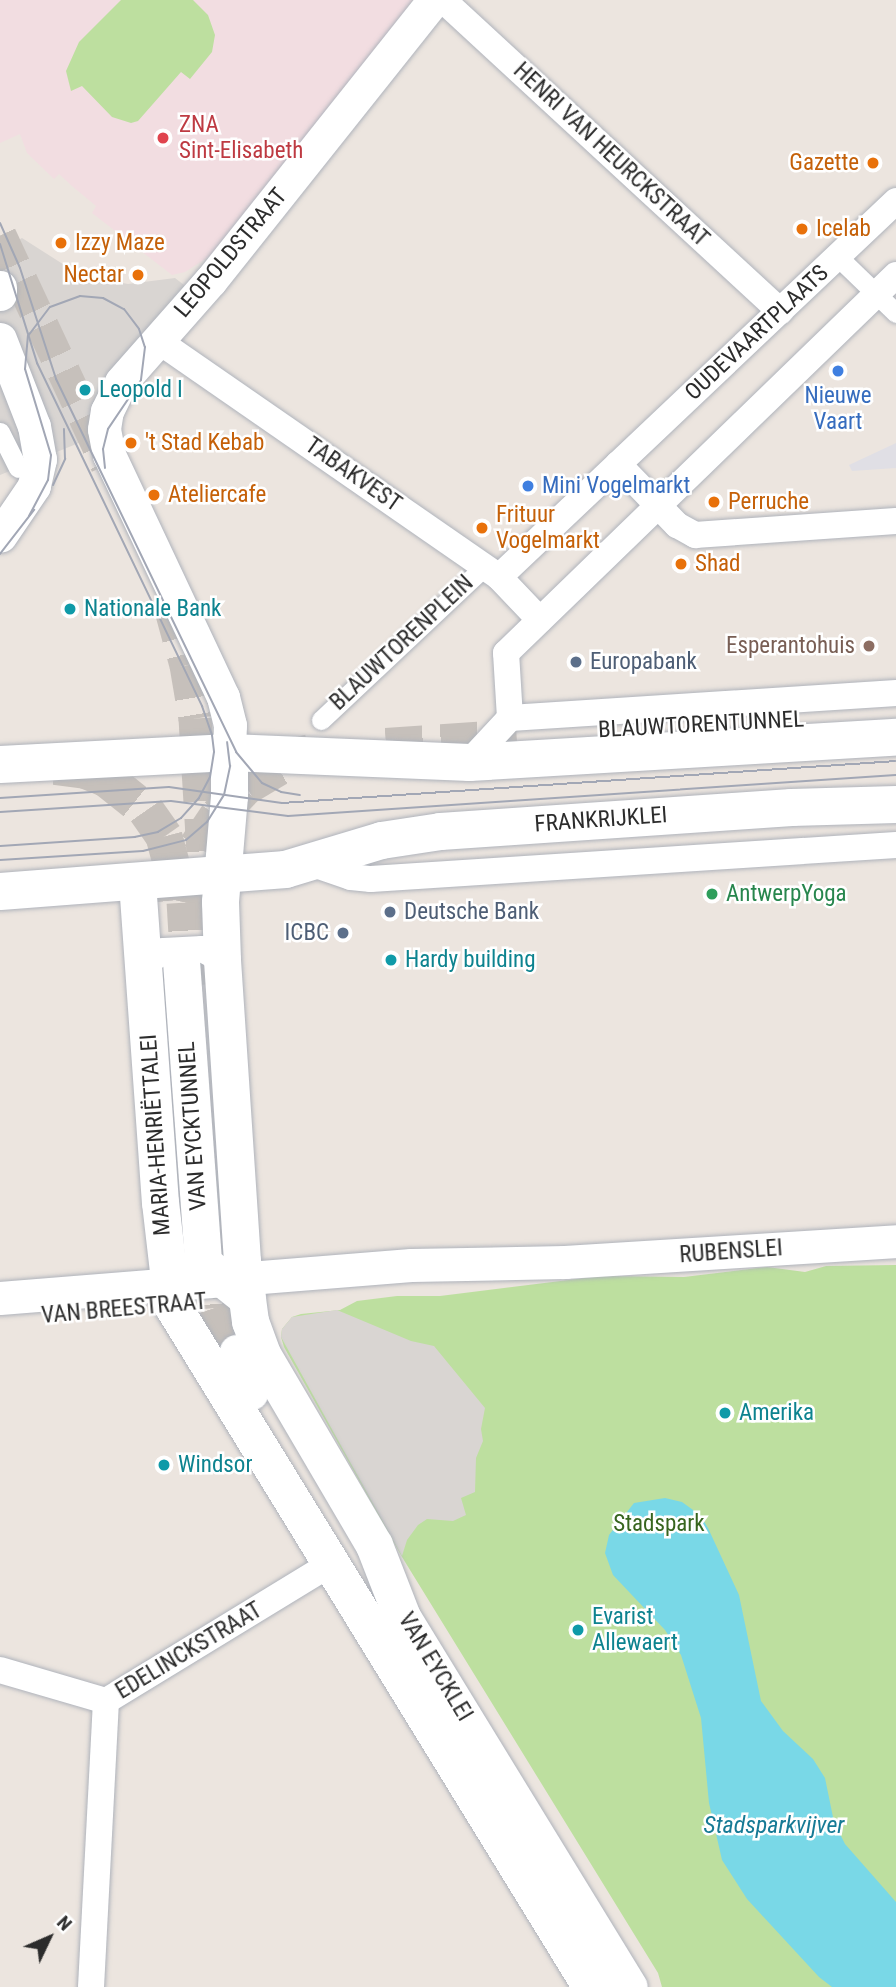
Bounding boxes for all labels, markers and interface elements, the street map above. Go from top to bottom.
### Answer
street label: HENRI VAN HEURCKSTRAAT [507,57,715,253]
place label: ZNA Sint-Elisabeth [179,111,303,165]
marker: ZNA Sint-Elisabeth [153,128,173,148]
place label: Gazette [789,149,859,177]
marker: Gazette [865,155,881,171]
street label: LEOPOLDSTRAAT [169,183,293,323]
place label: Icelab [816,215,871,243]
marker: Icelab [794,221,810,237]
place label: Izzy Maze [75,229,165,257]
marker: Izzy Maze [53,235,69,251]
street label: OUDEVAARTPLAATS [680,260,834,406]
place label: Nectar [64,261,124,289]
marker: Nectar [130,267,146,283]
marker: Nieuwe Vaart [830,363,846,379]
place label: Leopold I [99,376,183,404]
marker: Leopold I [77,382,93,398]
place label: Nieuwe Vaart [804,382,872,436]
place label: 't Stad Kebab [145,429,264,457]
street label: TABAKVEST [300,432,406,518]
marker: 't Stad Kebab [123,435,139,451]
place label: Mini Vogelmarkt [542,472,690,500]
marker: Mini Vogelmarkt [520,478,536,494]
place label: Ateliercafe [168,481,266,509]
marker: Ateliercafe [146,487,162,503]
place label: Perruche [728,488,809,516]
marker: Perruche [706,494,722,510]
place label: Frituur Vogelmarkt [496,501,600,555]
marker: Frituur Vogelmarkt [474,520,490,536]
place label: Shad [695,550,740,578]
marker: Shad [673,556,689,572]
street label: BLAUWTORENPLEIN [325,570,479,716]
place label: Nationale Bank [84,595,221,623]
marker: Nationale Bank [62,601,78,617]
place label: Esperantohuis [726,632,855,660]
marker: Esperantohuis [861,638,877,654]
place label: Europabank [590,648,697,676]
marker: Europabank [568,654,584,670]
street label: BLAUWTORENTUNNEL [597,706,805,744]
street label: FRANKRIJKLEI [534,802,668,838]
place label: AntwerpYoga [726,880,847,908]
marker: AntwerpYoga [704,886,720,902]
place label: Deutsche Bank [404,898,539,926]
marker: Deutsche Bank [382,904,398,920]
place label: ICBC [285,919,329,947]
marker: ICBC [335,925,351,941]
place label: Hardy building [405,946,536,974]
marker: Hardy building [383,952,399,968]
street label: MARIA-HENRIËTTALEI [135,1033,177,1237]
street label: VAN EYCKTUNNEL [173,1041,213,1211]
street label: RUBENSLEI [678,1235,784,1269]
street label: VAN BREESTRAAT [40,1288,208,1330]
place label: Amerika [739,1399,814,1427]
marker: Amerika [717,1405,733,1421]
place label: Windsor [178,1451,252,1479]
marker: Windsor [156,1457,172,1473]
park label: Stadspark [613,1510,705,1538]
street label: EDELINCKSTRAAT [111,1597,267,1705]
place label: Evarist Allewaert [592,1603,678,1657]
street label: VAN EYCKLEI [392,1608,478,1726]
marker: Evarist Allewaert [570,1622,586,1638]
water label: Stadsparkvijver [704,1812,844,1840]
north arrow [14,1903,84,1973]
text: N [52,1911,77,1935]

